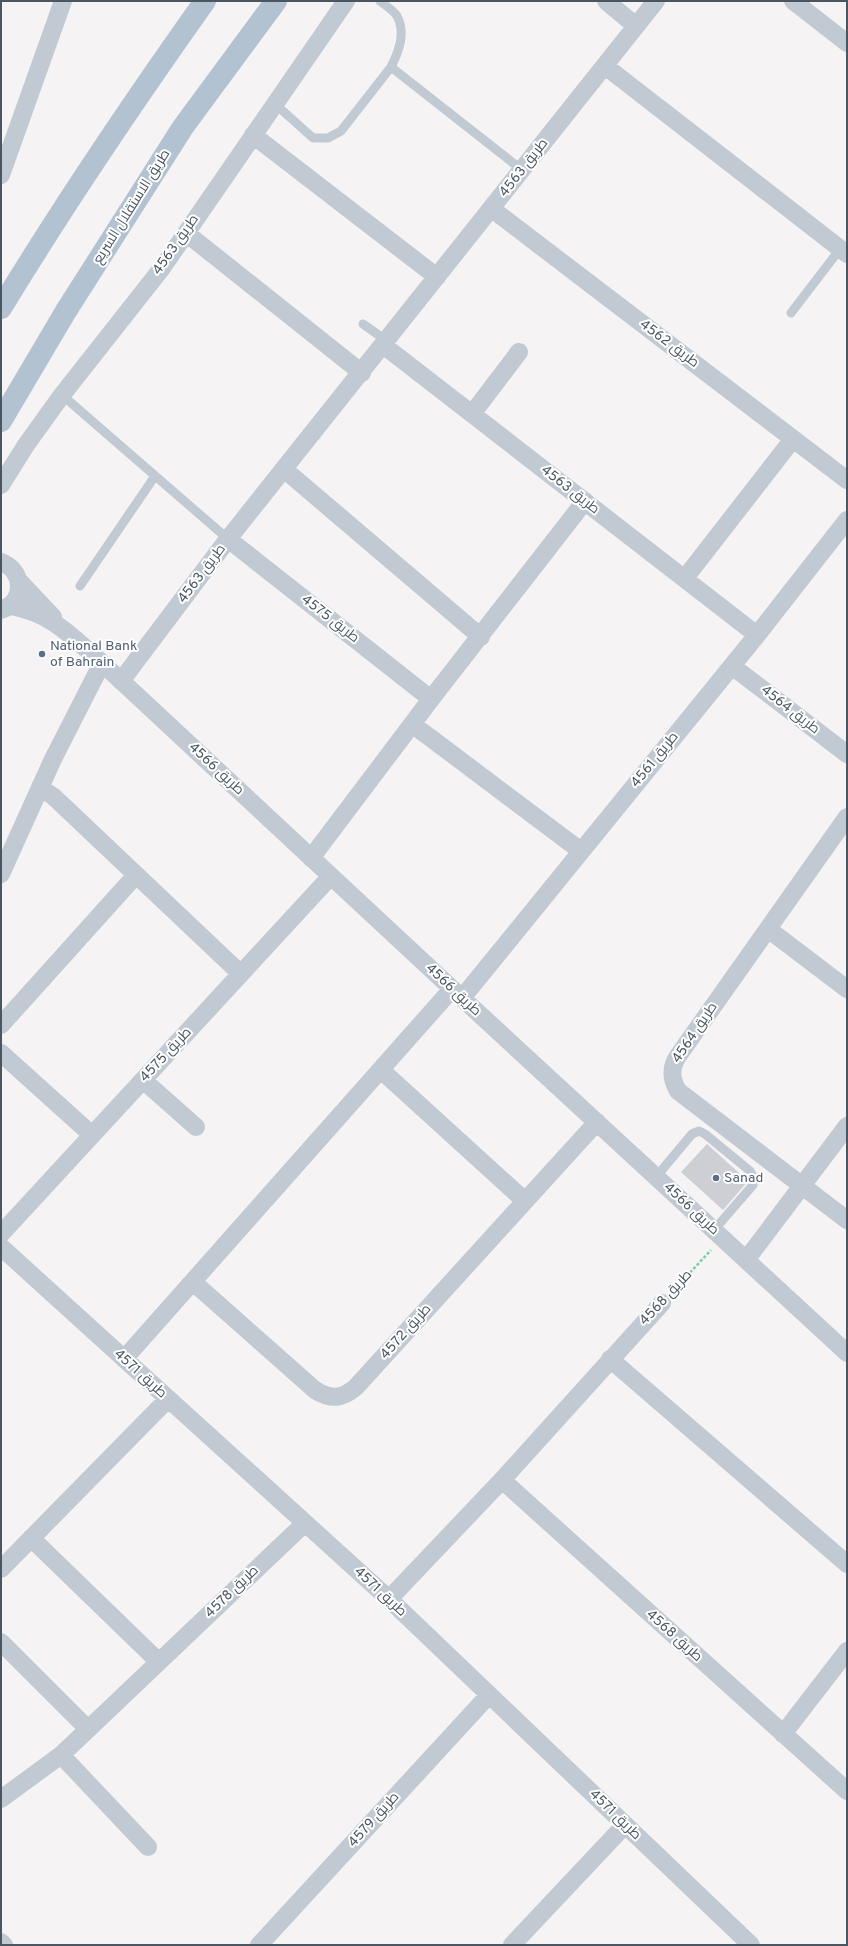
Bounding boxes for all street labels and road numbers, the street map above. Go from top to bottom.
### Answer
street label: طريق 4563 [496,135,552,201]
street label: طريق الاستقلال السريع [90,147,174,267]
street label: طريق 4563 [149,212,203,278]
street label: طريق 4562 [636,316,702,372]
street label: طريق 4563 [537,462,603,518]
street label: طريق 4563 [174,541,230,607]
street label: طريق 4575 [298,591,362,647]
street label: طريق 4564 [757,682,823,738]
street label: طريق 4561 [628,729,682,791]
street label: طريق 4566 [185,739,247,799]
street label: طريق 4566 [422,960,484,1020]
street label: طريق 4564 [668,999,722,1067]
street label: طريق 4575 [136,1024,196,1086]
street label: طريق 4566 [660,1179,722,1239]
street label: طريق 4568 [636,1267,696,1329]
street label: طريق 4572 [377,1301,435,1363]
street label: طريق 4571 [110,1346,170,1402]
street label: طريق 4578 [202,1562,262,1622]
street label: طريق 4571 [350,1564,410,1620]
street label: طريق 4568 [642,1606,706,1666]
street label: طريق 4571 [586,1786,644,1844]
street label: طريق 4579 [345,1789,403,1851]

